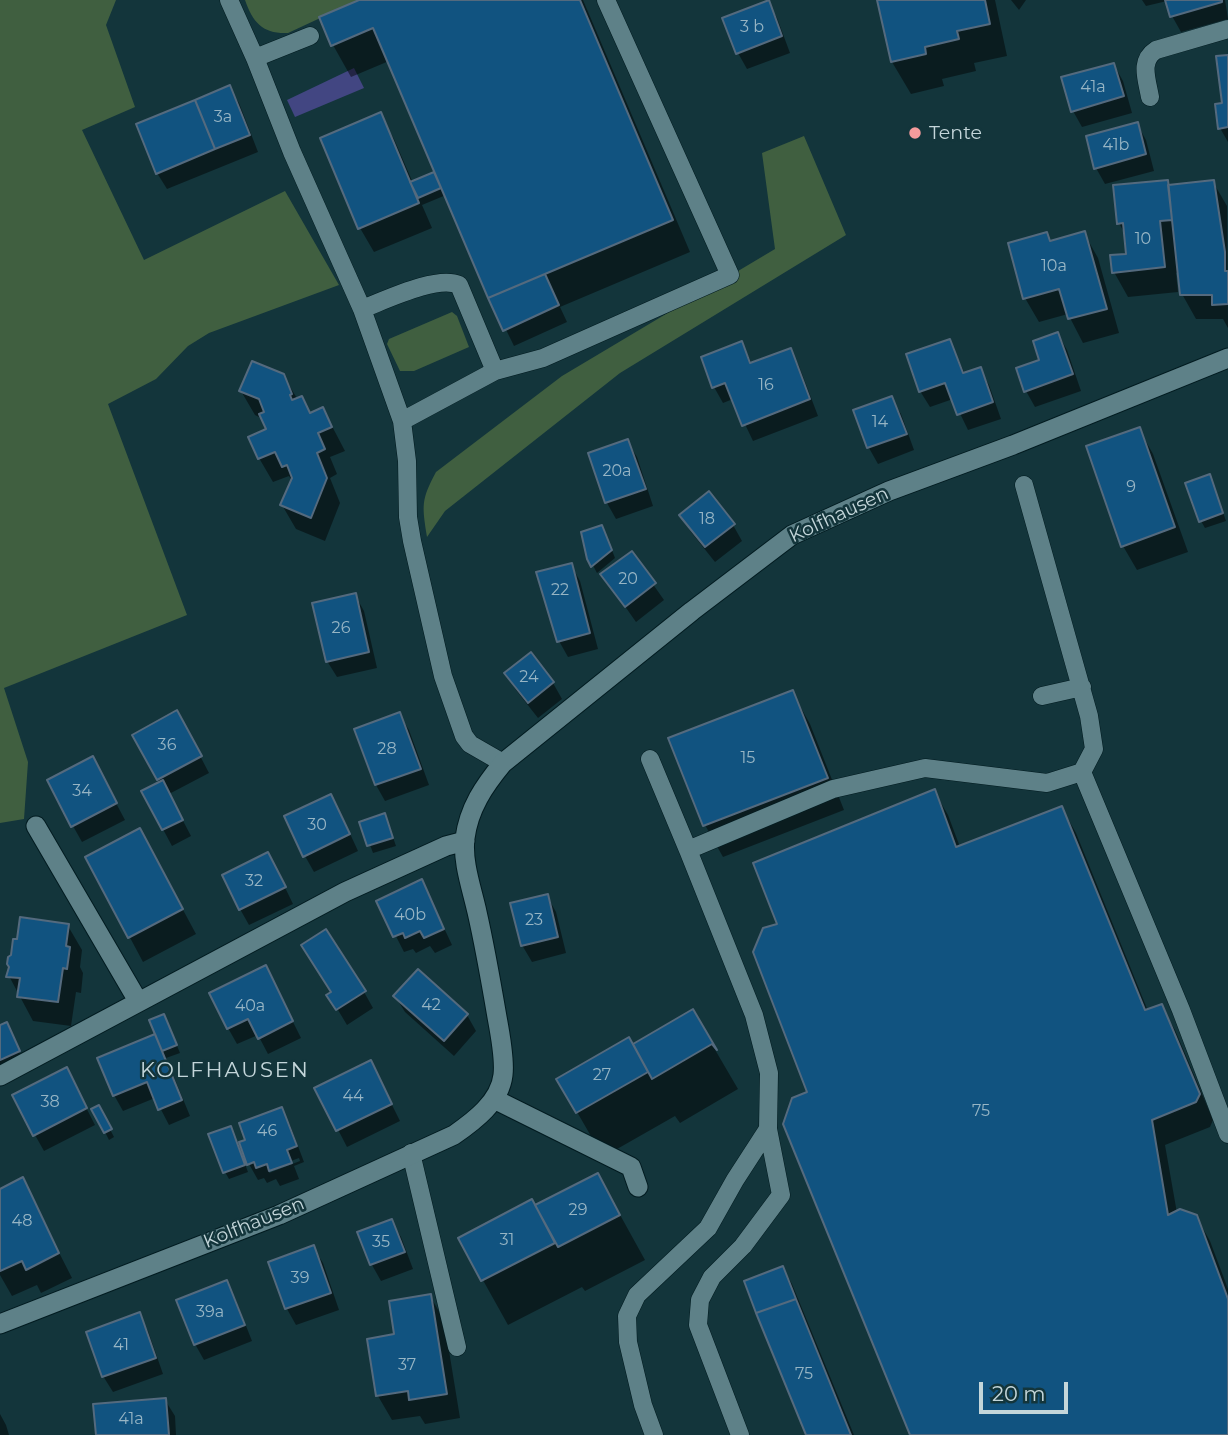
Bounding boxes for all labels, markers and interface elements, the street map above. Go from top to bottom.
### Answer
house number: 3 b [740,17,764,37]
house number: 41a [1080,77,1106,97]
house number: 3a [214,107,232,127]
place label: Tente [929,122,982,144]
marker: Tente [907,125,923,141]
house number: 41b [1103,135,1129,155]
house number: 10 [1135,229,1151,249]
house number: 10a [1041,256,1067,276]
house number: 16 [758,375,774,395]
house number: 14 [872,412,888,432]
house number: 20a [602,461,632,481]
house number: 9 [1126,477,1136,497]
street label: Kolfhausen [786,482,892,548]
house number: 18 [699,509,715,529]
house number: 20 [618,569,638,589]
house number: 22 [551,580,569,600]
house number: 26 [332,618,350,638]
house number: 24 [519,667,539,687]
house number: 36 [158,735,176,755]
house number: 28 [377,739,397,759]
house number: 15 [741,748,755,768]
house number: 34 [72,781,92,801]
house number: 30 [307,815,327,835]
house number: 32 [245,871,263,891]
house number: 40b [394,905,426,925]
house number: 23 [525,910,543,930]
house number: 42 [421,995,441,1015]
house number: 40a [235,996,265,1016]
district label: KOLFHAUSEN [141,1058,309,1084]
house number: 27 [593,1065,611,1085]
house number: 44 [342,1086,364,1106]
house number: 38 [40,1092,60,1112]
house number: 75 [972,1101,990,1121]
house number: 46 [257,1121,277,1141]
street label: Kolfhausen [200,1192,308,1254]
house number: 29 [569,1200,587,1220]
house number: 48 [12,1211,32,1231]
house number: 31 [500,1230,514,1250]
house number: 35 [372,1232,390,1252]
house number: 39 [291,1268,309,1288]
house number: 39a [196,1302,224,1322]
house number: 41 [113,1335,129,1355]
house number: 37 [398,1355,416,1375]
house number: 75 [795,1364,813,1384]
scale bar [983,1368,1072,1412]
text: 20 m [992,1381,1046,1406]
house number: 41a [118,1409,144,1429]

